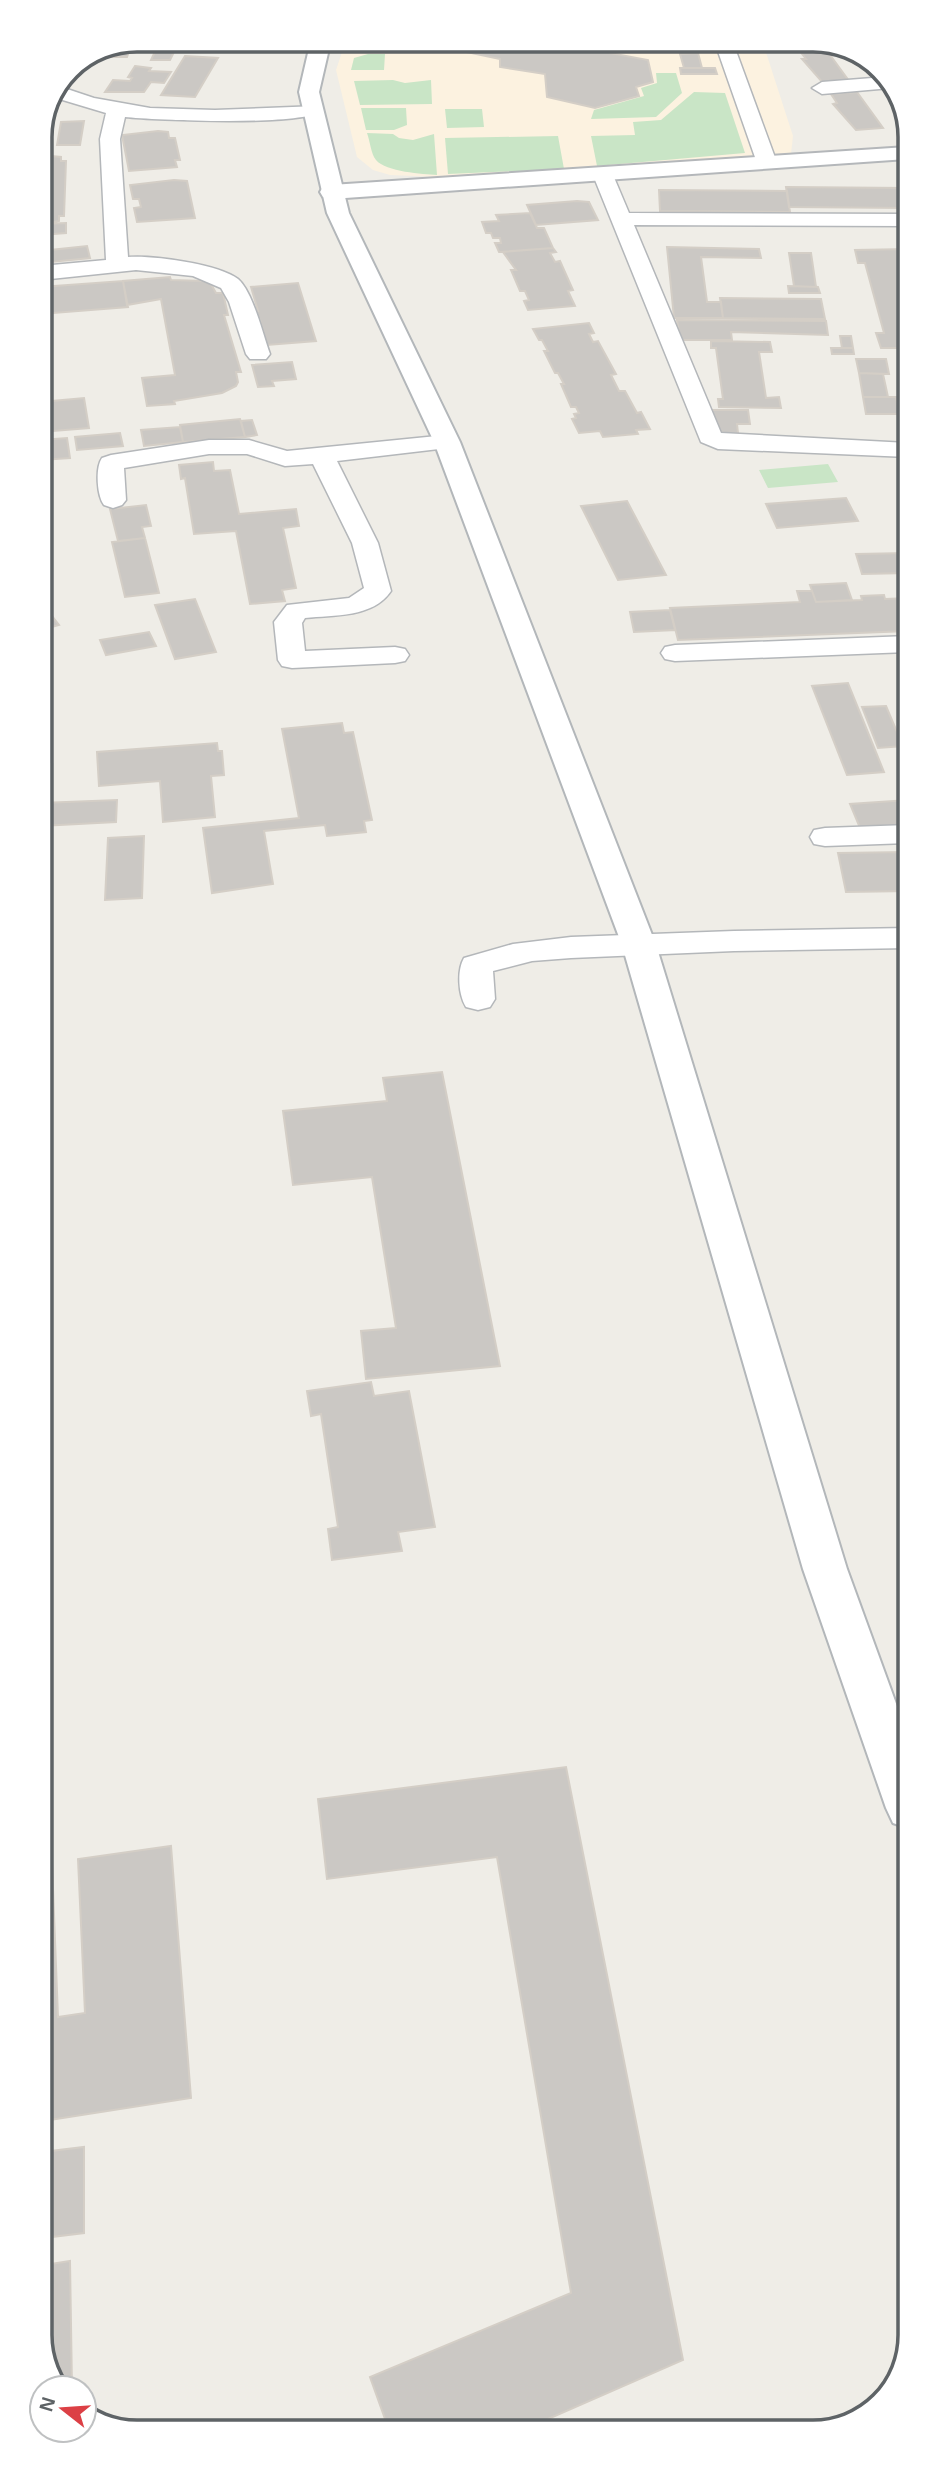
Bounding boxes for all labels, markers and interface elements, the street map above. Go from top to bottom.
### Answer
north arrow [28,2374,98,2444]
text: N [35,2395,59,2414]

